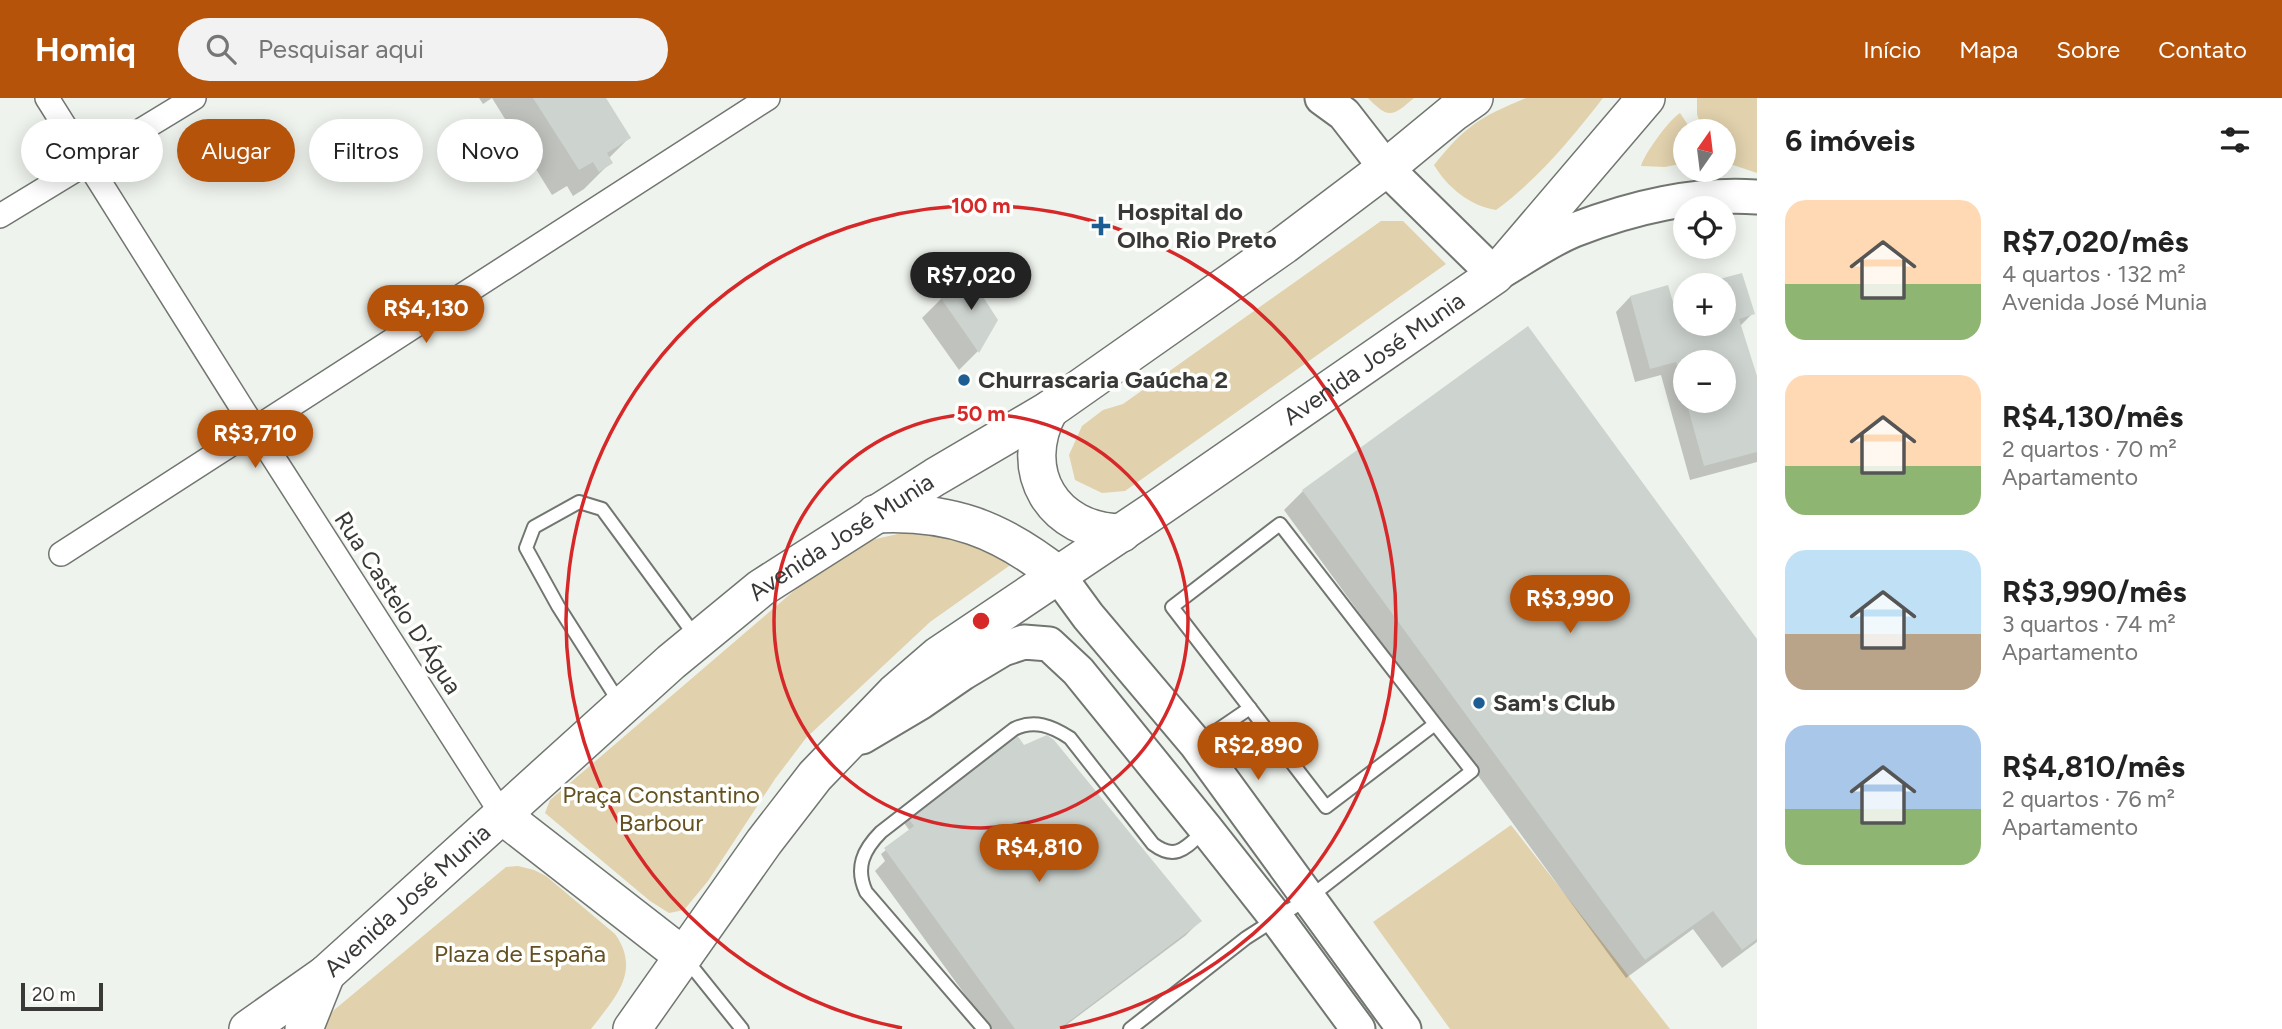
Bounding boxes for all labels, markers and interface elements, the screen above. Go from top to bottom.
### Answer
search box [178,18,668,81]
text: Homiq [35,30,136,69]
icon: search [202,30,240,68]
text: Pesquisar aqui [258,33,424,65]
text: Início [1863,35,1921,64]
text: Mapa [1959,35,2018,64]
text: Sobre [2056,35,2120,64]
text: Contato [2158,35,2247,64]
chip: Comprar [21,119,163,182]
chip: Alugar [177,119,295,182]
chip: Filtros [309,119,423,182]
chip: Novo [437,119,543,182]
north arrow [1673,119,1736,182]
map controls [1673,119,1736,413]
icon: filters [2216,121,2254,159]
text: 6 imóveis [1785,122,1915,159]
text: 100 m [951,193,1011,218]
button: locate [1673,196,1736,259]
place label: Hospital do Olho Rio Preto [1117,197,1277,254]
marker: Hospital do Olho Rio Preto [1091,216,1111,236]
text: R$7,020/mês [2002,223,2188,260]
icon: home [1841,228,1925,312]
pin: R$7,020 [906,252,1036,312]
text: 4 quartos · 132 m² [2002,260,2186,288]
text: R$7,020 [926,261,1016,289]
button: + [1673,273,1736,336]
pin: R$4,130 [361,286,491,345]
street label: Avenida José Munia [1277,286,1470,431]
text: Avenida José Munia [2002,288,2207,316]
text: R$4,130 [383,294,469,322]
button: − [1673,350,1736,413]
place label: Churrascaria Gaúcha 2 [978,365,1228,394]
marker: Churrascaria Gaúcha 2 [956,372,972,388]
text: R$4,130/mês [2002,398,2183,435]
text: 50 m [956,401,1006,426]
icon: home [1841,403,1925,487]
pin: R$3,710 [190,410,320,470]
text: R$3,710 [213,419,297,447]
text: 2 quartos · 70 m² [2002,435,2177,463]
text: Apartamento [2002,463,2138,491]
street label: Avenida José Munia [742,467,939,607]
street label: Rua Castelo D'Água [329,506,468,699]
text: R$3,990/mês [2002,573,2186,610]
pin: R$3,990 [1505,575,1635,635]
icon: home [1841,578,1925,662]
text: R$3,990 [1526,584,1614,612]
centre of rings [969,609,993,633]
text: 3 quartos · 74 m² [2002,610,2176,638]
text: Apartamento [2002,638,2138,666]
place label: Sam's Club [1493,688,1615,717]
marker: Sam's Club [1471,695,1487,711]
pin: R$2,890 [1193,722,1323,782]
text: R$2,890 [1213,731,1303,759]
text: R$4,810/mês [2002,748,2185,785]
icon: home [1841,753,1925,837]
park label: Praça Constantino Barbour [562,780,760,837]
text: 2 quartos · 76 m² [2002,785,2175,813]
text: Apartamento [2002,813,2138,841]
street label: Avenida José Munia [318,818,496,983]
pin: R$4,810 [974,824,1104,884]
text: R$4,810 [996,833,1082,861]
park label: Plaza de España [434,939,606,968]
scale bar [21,980,103,1012]
text: 20 m [32,983,76,1006]

